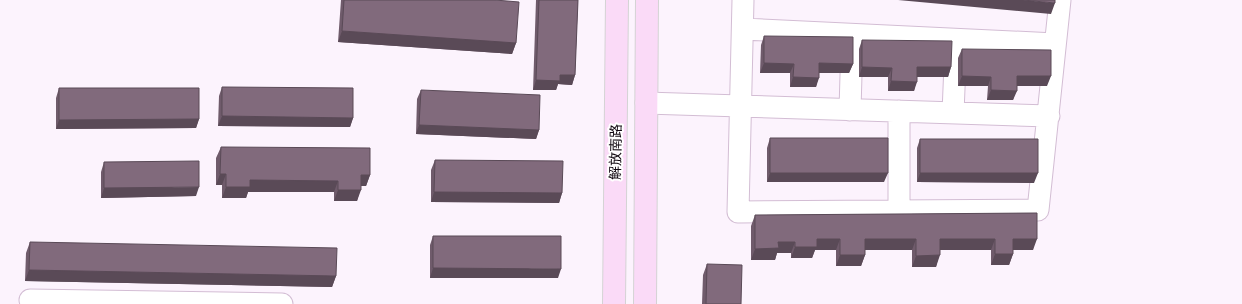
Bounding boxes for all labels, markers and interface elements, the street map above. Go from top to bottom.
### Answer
street label: 解放南路 [607,124,625,180]

